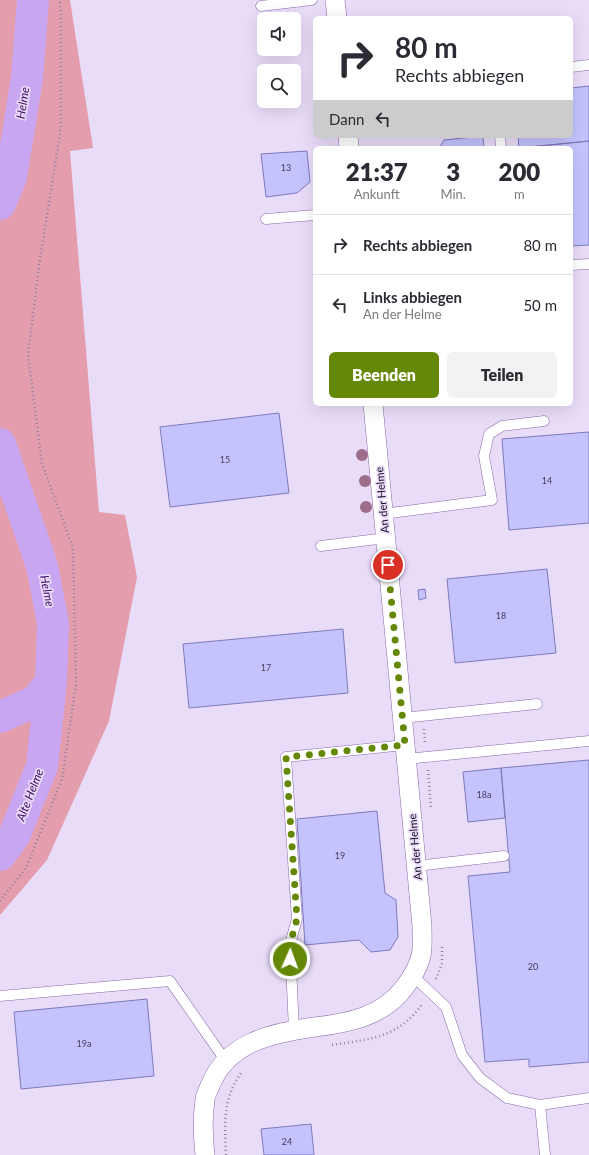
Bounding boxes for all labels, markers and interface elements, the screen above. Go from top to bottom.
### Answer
map controls [257,12,301,108]
button: sound [257,12,301,56]
text: 80 m [395,30,458,64]
icon: right [329,32,381,84]
button: search [257,64,301,108]
text: Rechts abbiegen [395,64,524,86]
water label: Helme [13,86,32,120]
icon: left [372,108,394,130]
text: Dann [329,110,364,128]
text: 21:37 [346,157,408,186]
text: 3 [446,157,460,186]
text: 200 [499,157,540,186]
house number: 13 [281,162,291,173]
text: Ankunft [354,186,400,202]
text: Min. [440,186,466,202]
text: m [514,186,525,202]
icon: right [329,234,351,256]
text: Rechts abbiegen [363,236,472,254]
text: 80 m [523,236,557,254]
text: Links abbiegen [363,288,462,306]
icon: left [329,294,351,316]
text: 50 m [523,296,557,314]
text: An der Helme [363,306,442,322]
button: Beenden [329,352,439,398]
button: Teilen [447,352,557,398]
house number: 15 [220,454,230,465]
street label: An der Helme [372,466,391,534]
house number: 14 [542,475,552,486]
pin [371,548,405,582]
icon: arrive [377,554,399,576]
water label: Helme [37,574,58,608]
house number: 18 [496,610,506,621]
house number: 17 [261,662,271,673]
water label: Alte Helme [12,766,46,824]
house number: 18a [477,789,491,800]
street label: An der Helme [405,813,424,881]
house number: 19 [335,850,345,861]
position arrow [269,938,311,980]
house number: 20 [528,961,538,972]
house number: 19a [77,1038,91,1049]
house number: 24 [282,1136,292,1147]

